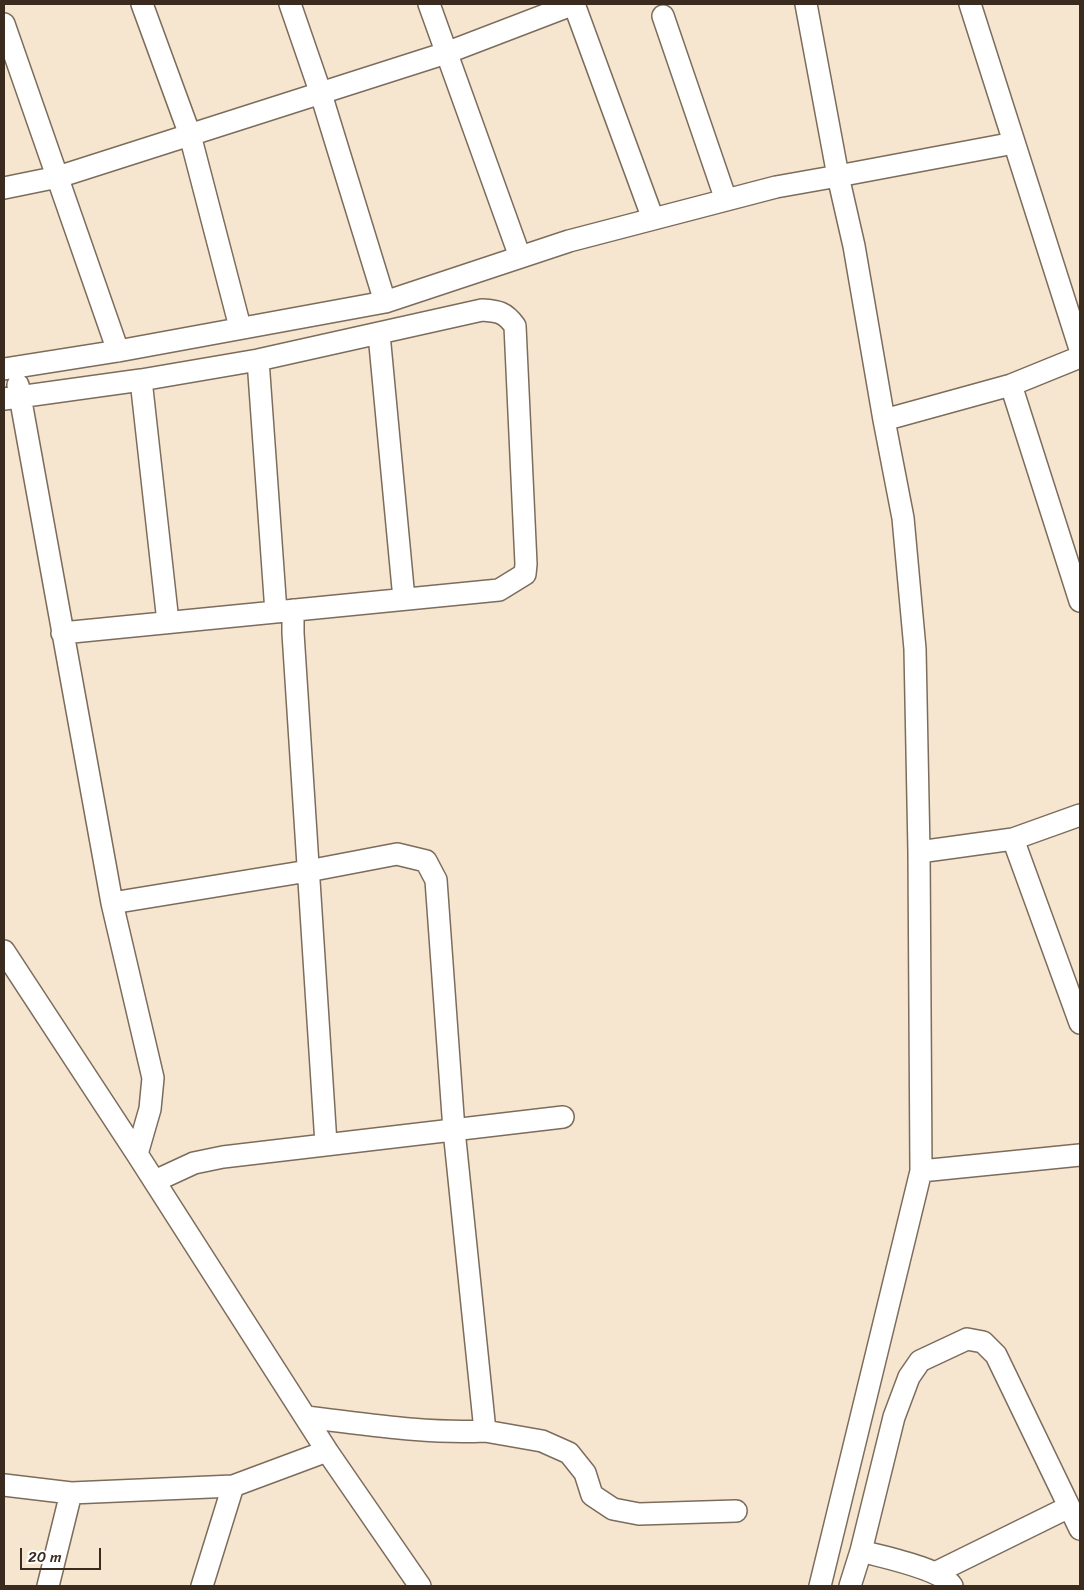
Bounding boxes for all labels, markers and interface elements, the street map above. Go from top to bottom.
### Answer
scale bar [22,1538,104,1570]
text: 20 m [28,1544,62,1570]

